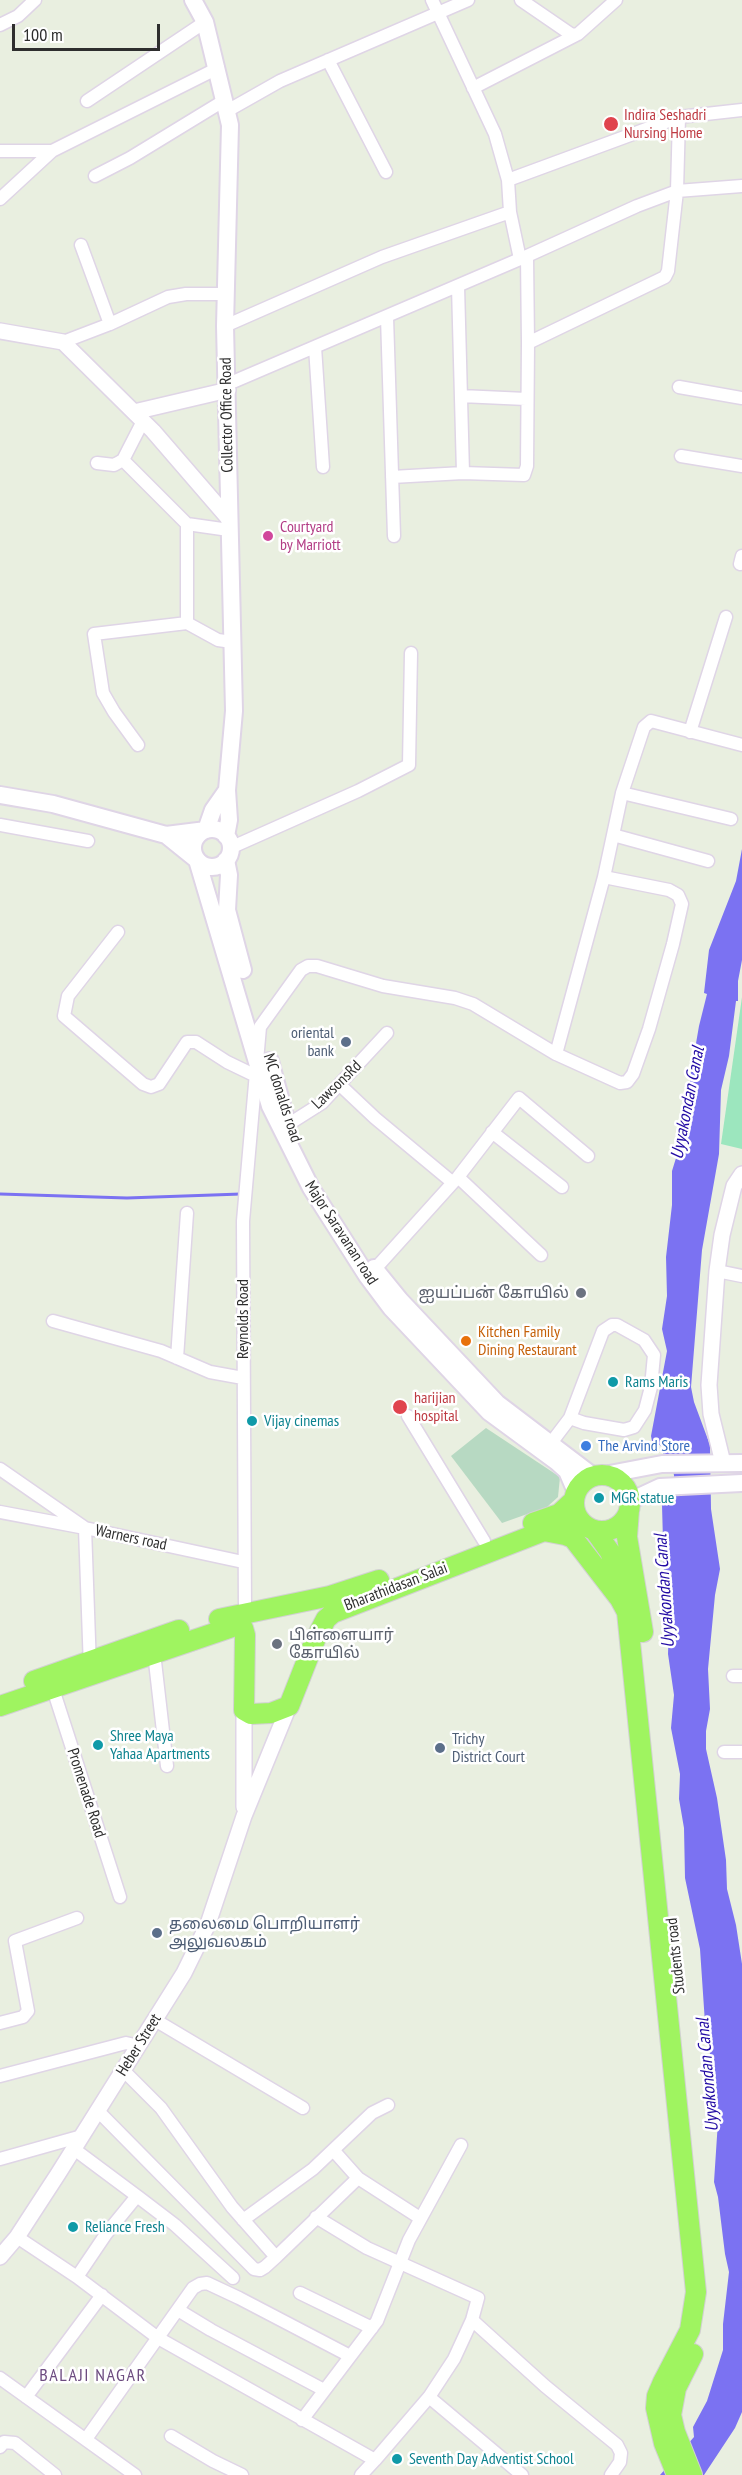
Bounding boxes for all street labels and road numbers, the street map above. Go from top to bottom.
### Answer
street label: Collector Office Road [216,357,238,473]
street label: MC donalds road [259,1051,305,1145]
street label: LawsonsRd [308,1057,366,1113]
street label: Major Saravanan road [300,1178,382,1288]
street label: Reynolds Road [233,1279,253,1359]
street label: Warners road [94,1521,168,1555]
street label: Bharathidasan Salai [342,1558,450,1616]
street label: Promenade Road [63,1746,109,1840]
street label: Students road [662,1917,690,1995]
street label: Heber Street [112,2010,166,2080]

